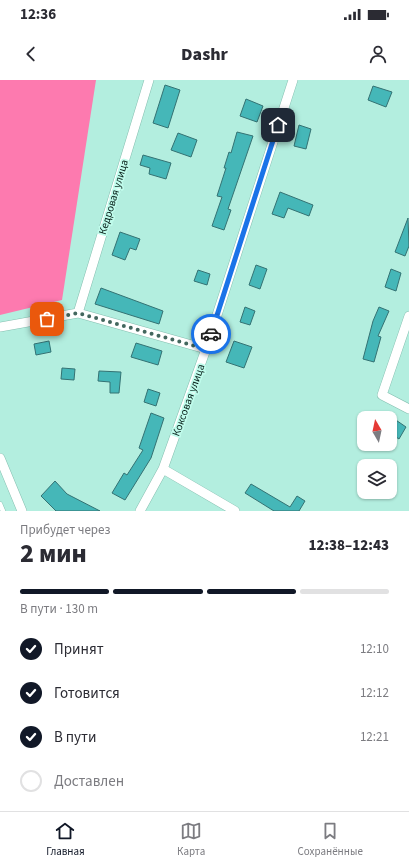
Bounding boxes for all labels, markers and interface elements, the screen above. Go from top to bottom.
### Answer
text: 12:36 [20,4,56,25]
text: Dashr [181,42,228,67]
icon: back [20,43,42,65]
icon: person [367,43,389,65]
pin [261,108,295,142]
icon: home [267,114,289,136]
street label: Кедровая улица [95,158,132,236]
pin [30,302,64,336]
icon: bag [36,308,58,330]
courier [191,314,231,354]
icon: car [200,323,222,345]
street label: Коксовая улица [168,362,209,438]
north arrow [357,411,397,451]
map controls [357,411,397,499]
button: layers [357,459,397,499]
text: Прибудет через [20,521,110,539]
text: 2 мин [20,535,87,572]
text: 12:38–12:43 [308,535,389,556]
text: В пути · 130 m [20,600,98,618]
icon: check [20,638,42,660]
text: Принят [54,639,104,660]
text: 12:10 [360,640,389,658]
icon: check [20,682,42,704]
text: Готовится [54,683,120,704]
text: 12:12 [360,684,389,702]
icon: check [20,726,42,748]
text: В пути [54,727,97,748]
text: 12:21 [360,728,389,746]
text: Доставлен [54,771,124,792]
tab: Главная [46,820,85,859]
tab: Карта [177,820,205,859]
tab: Сохранённые [298,820,363,859]

